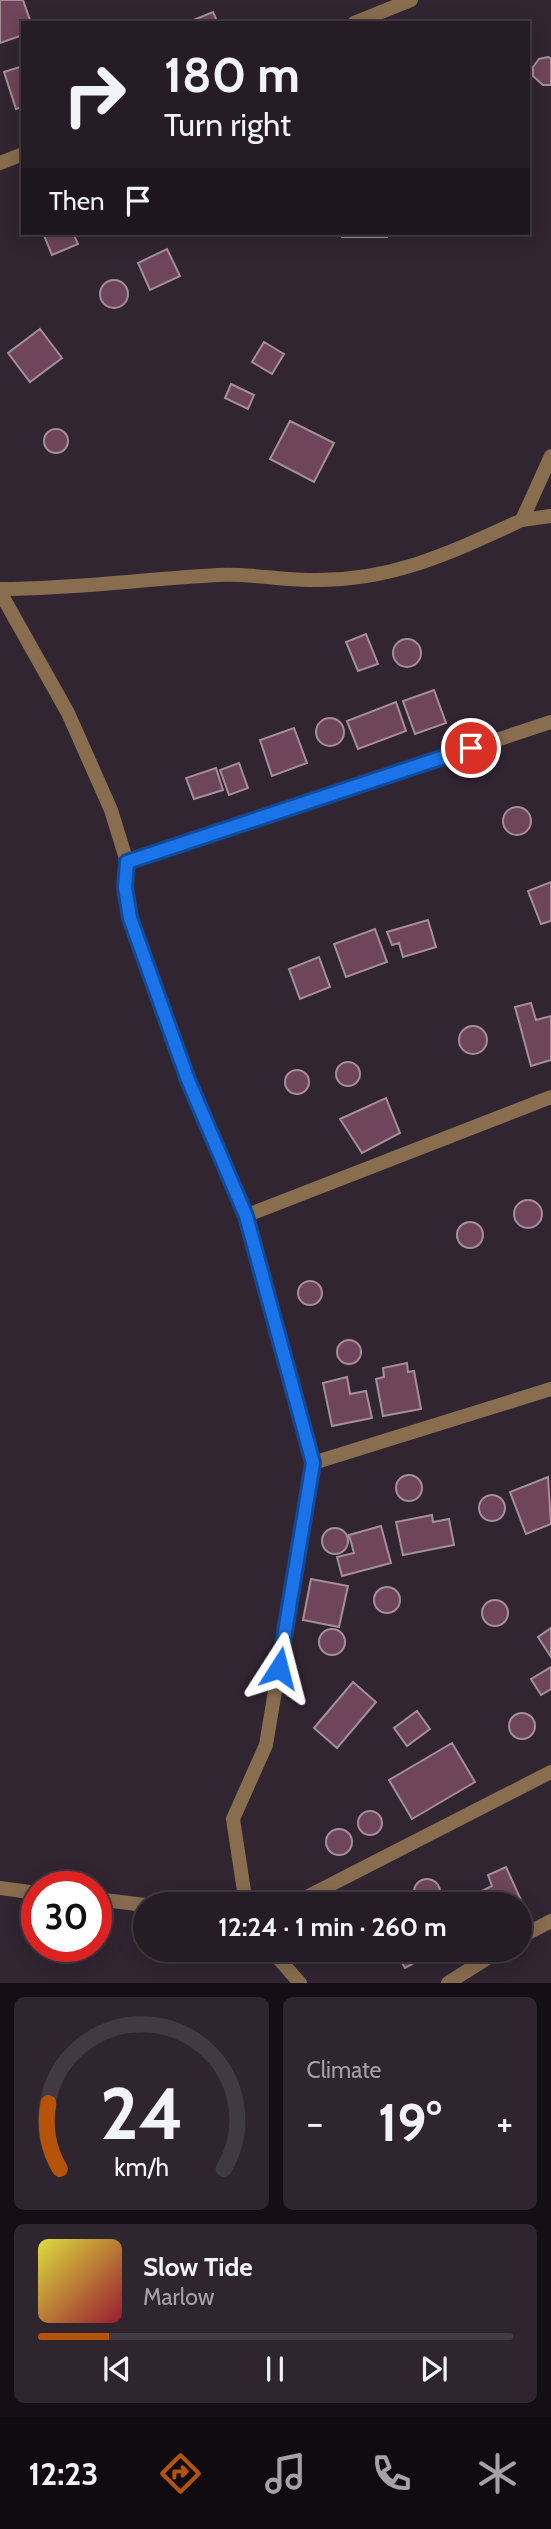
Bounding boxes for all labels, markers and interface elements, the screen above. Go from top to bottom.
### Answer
text: 180 m [164,45,300,104]
icon: right [49,49,140,140]
text: Turn right [164,105,291,144]
icon: arrive [119,182,157,220]
text: Then [49,185,105,217]
pin [441,718,501,778]
icon: arrive [452,729,490,767]
position arrow [242,1631,316,1705]
speed limit sign: 30 [21,1871,112,1962]
text: 12:24 · 1 min · 260 m [218,1911,447,1943]
text: Climate [307,2056,381,2084]
text: 24 [99,2070,183,2158]
text: 19° [378,2091,441,2154]
text: − [307,2099,323,2146]
text: + [496,2099,513,2146]
text: km/h [114,2152,169,2182]
text: Slow Tide [143,2251,253,2283]
text: Marlow [143,2283,214,2311]
icon: previous [98,2350,136,2388]
icon: pause [256,2350,294,2388]
icon: next [415,2350,453,2388]
icon: directions [156,2449,205,2498]
icon: music [261,2449,310,2498]
icon: phone [367,2449,416,2498]
icon: climate [473,2449,522,2498]
text: 12:23 [28,2454,99,2493]

